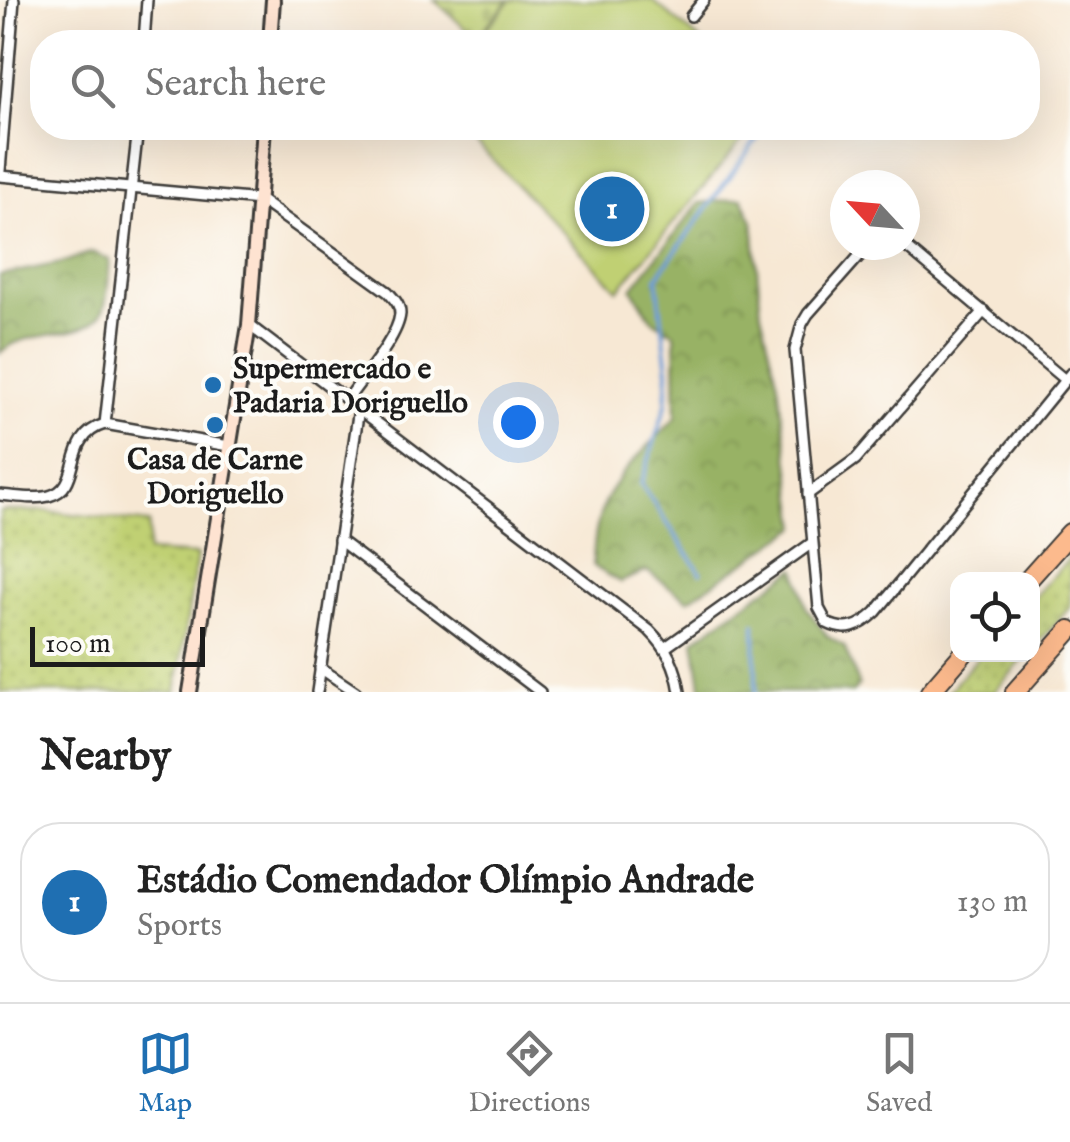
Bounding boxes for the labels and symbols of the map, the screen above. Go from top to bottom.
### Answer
north arrow [830,170,920,260]
pin: 1 [580,172,644,246]
place label: Supermercado e Padaria Doriguello [233,351,468,423]
marker: Supermercado e Padaria Doriguello [202,374,224,396]
your location [493,397,544,448]
marker: Casa de Carne Doriguello [204,414,226,436]
place label: Casa de Carne Doriguello [127,442,303,514]
scale bar [30,622,205,666]

